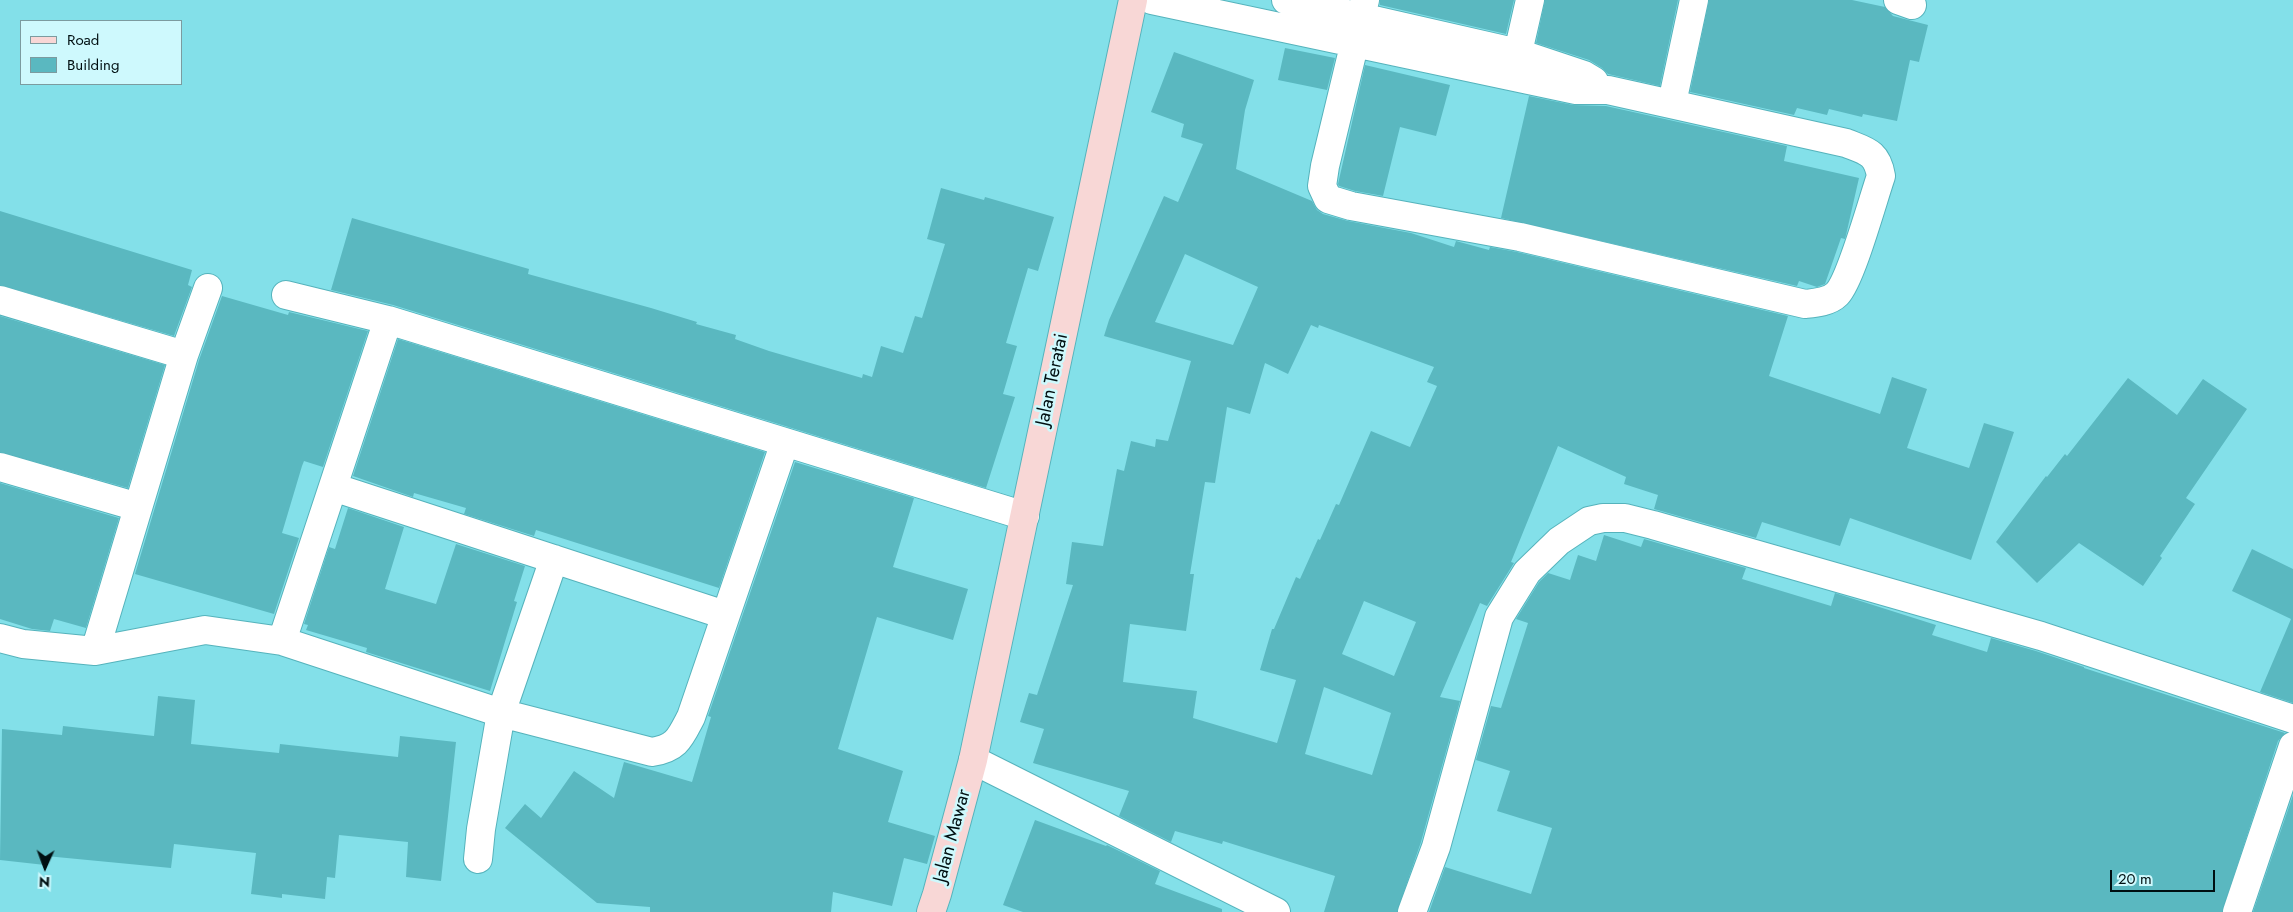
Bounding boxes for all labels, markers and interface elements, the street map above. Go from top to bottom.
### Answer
legend [20,20,182,85]
text: Road [67,29,99,51]
text: Building [67,54,119,76]
street label: Jalan Teratai [1032,332,1074,428]
street label: Jalan Mawar [930,787,976,885]
north arrow [20,842,70,892]
scale bar [2113,860,2218,892]
text: 20 m [2118,868,2152,890]
text: N [39,872,50,892]

